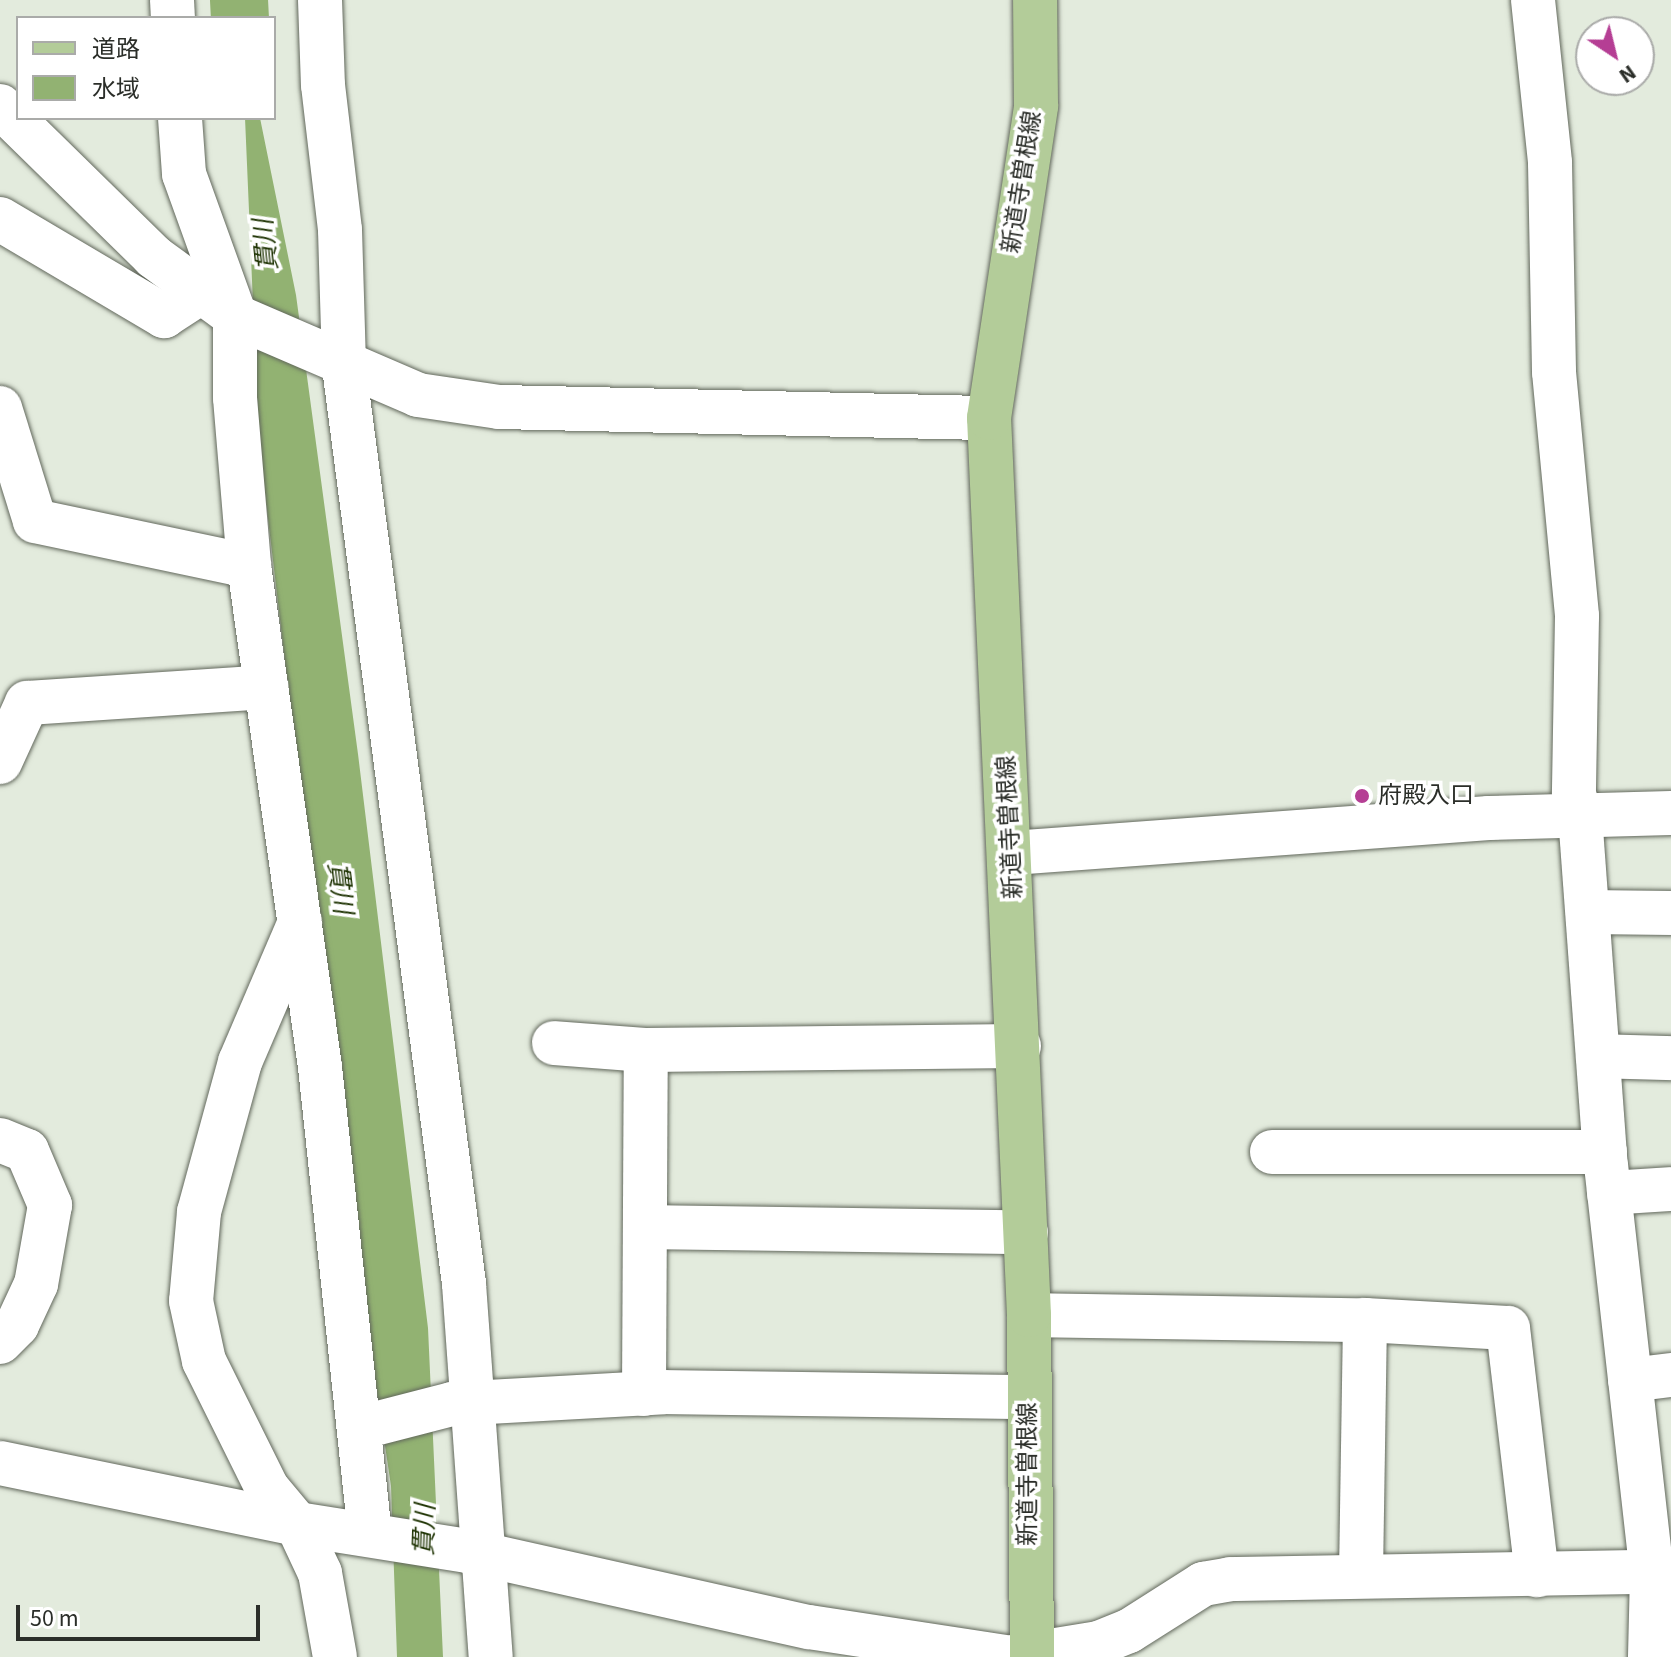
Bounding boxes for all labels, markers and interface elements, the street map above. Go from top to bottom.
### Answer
legend [16,16,276,120]
north arrow [1575,16,1655,96]
text: 道路 [92,32,140,67]
text: N [1612,57,1643,91]
text: 水域 [92,72,140,107]
street label: 新道寺曽根線 [997,109,1047,255]
water label: 貫川 [248,218,284,272]
street label: 新道寺曽根線 [992,754,1028,900]
place label: 府殿入口 [1378,782,1474,810]
marker: 府殿入口 [1353,787,1371,805]
water label: 貫川 [321,860,359,916]
street label: 新道寺曽根線 [1014,1402,1042,1546]
water label: 貫川 [409,1503,441,1557]
scale bar [20,1589,264,1639]
text: 50 m [30,1601,79,1636]

